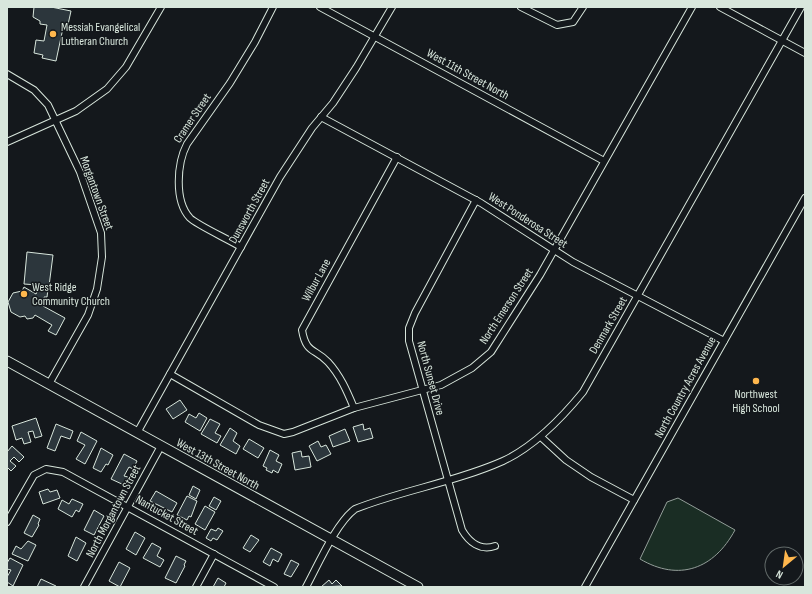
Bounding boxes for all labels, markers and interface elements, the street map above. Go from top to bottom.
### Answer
place label: Messiah Evangelical Lutheran Church [61,20,140,49]
marker: Messiah Evangelical Lutheran Church [48,29,58,39]
street label: West 11th Street North [424,46,512,103]
street label: Cramer Street [170,90,215,146]
street label: Morgantown Street [76,154,117,232]
street label: Dunsworth Street [226,176,274,246]
street label: West Ponderosa Street [485,189,571,252]
street label: Wilbur Lane [299,256,334,304]
street label: North Emerson Street [476,265,537,347]
place label: West Ridge Community Church [32,280,110,309]
marker: West Ridge Community Church [19,289,29,299]
street label: Denmark Street [586,294,631,356]
street label: North Country Acres Avenue [651,334,720,441]
street label: North Sunset Drive [413,339,448,417]
marker: Northwest High School [751,376,761,386]
place label: Northwest High School [732,387,780,416]
street label: West 13th Street North [173,435,262,494]
street label: North Morgantown Street [83,462,144,560]
street label: Nantucket Street [133,492,201,539]
north arrow [764,546,804,586]
text: N [774,567,785,581]

